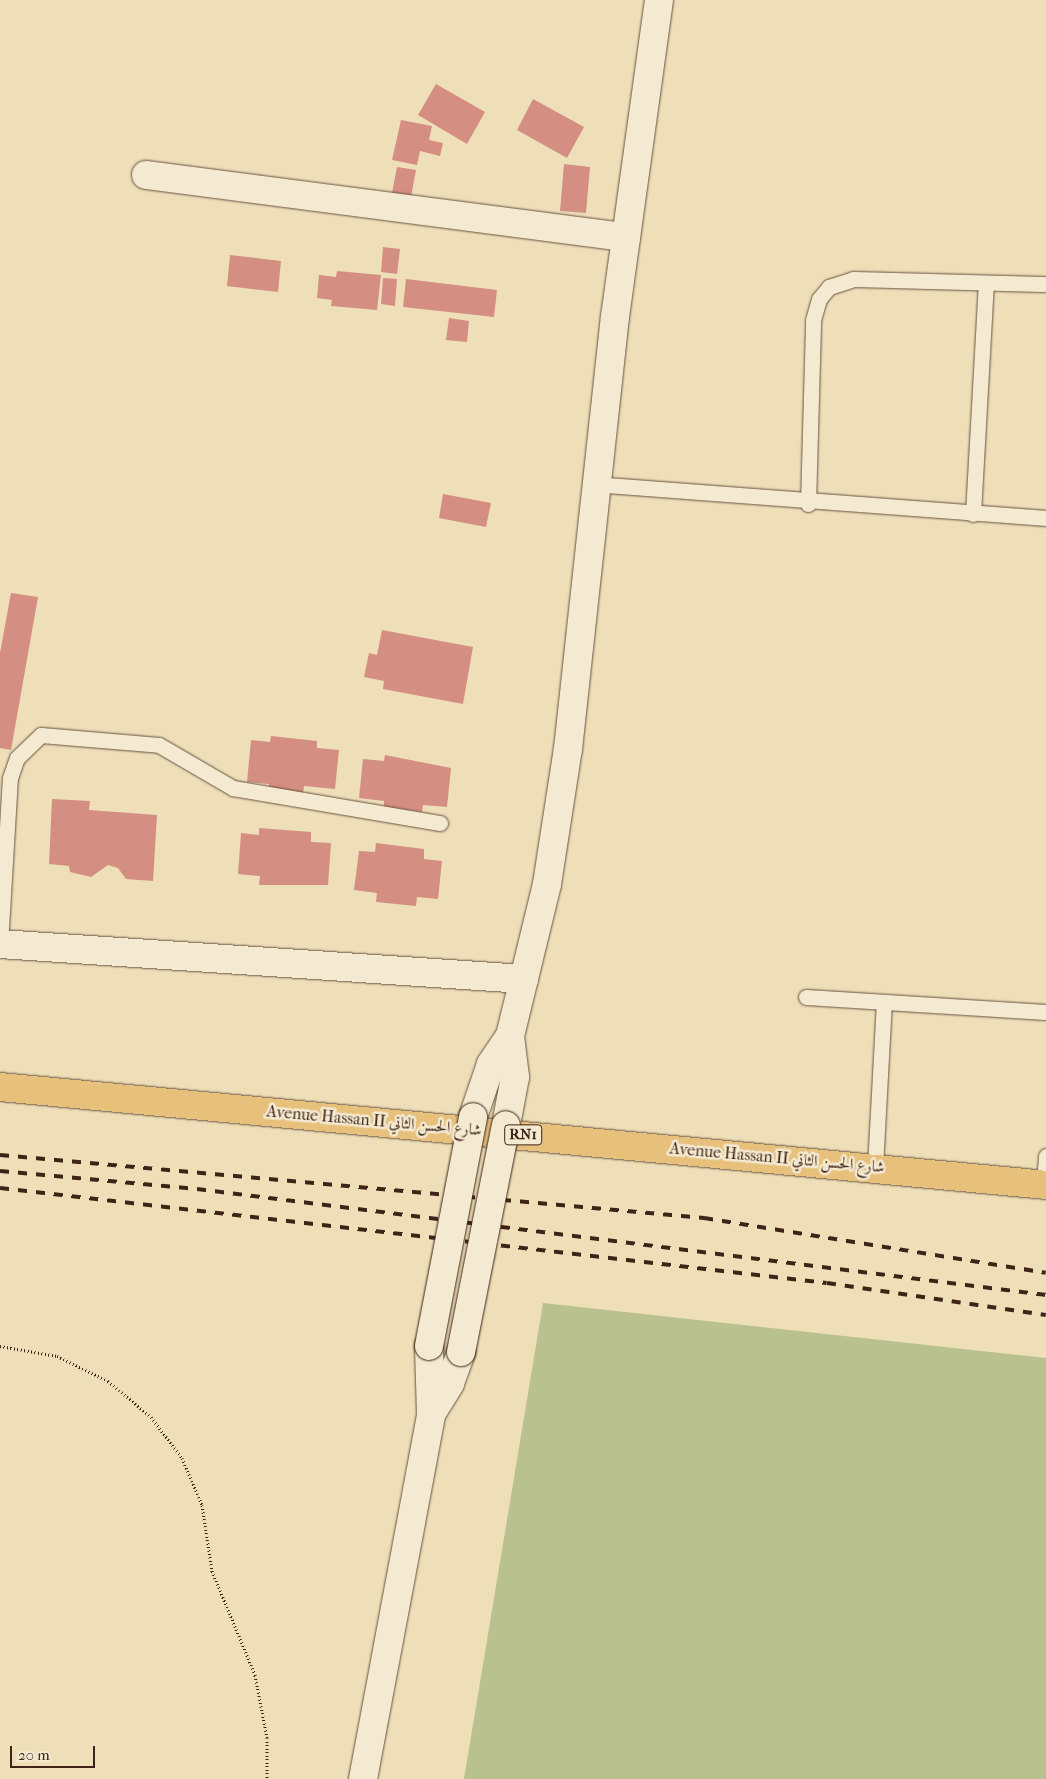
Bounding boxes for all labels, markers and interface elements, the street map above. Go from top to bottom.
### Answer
street label: Avenue Hassan II شارع الحسن الثاني [266,1102,482,1140]
road number: RN1 [503,1122,543,1148]
street label: Avenue Hassan II شارع الحسن الثاني [669,1139,885,1177]
scale bar [12,1736,98,1768]
text: 20 m [18,1746,50,1764]

